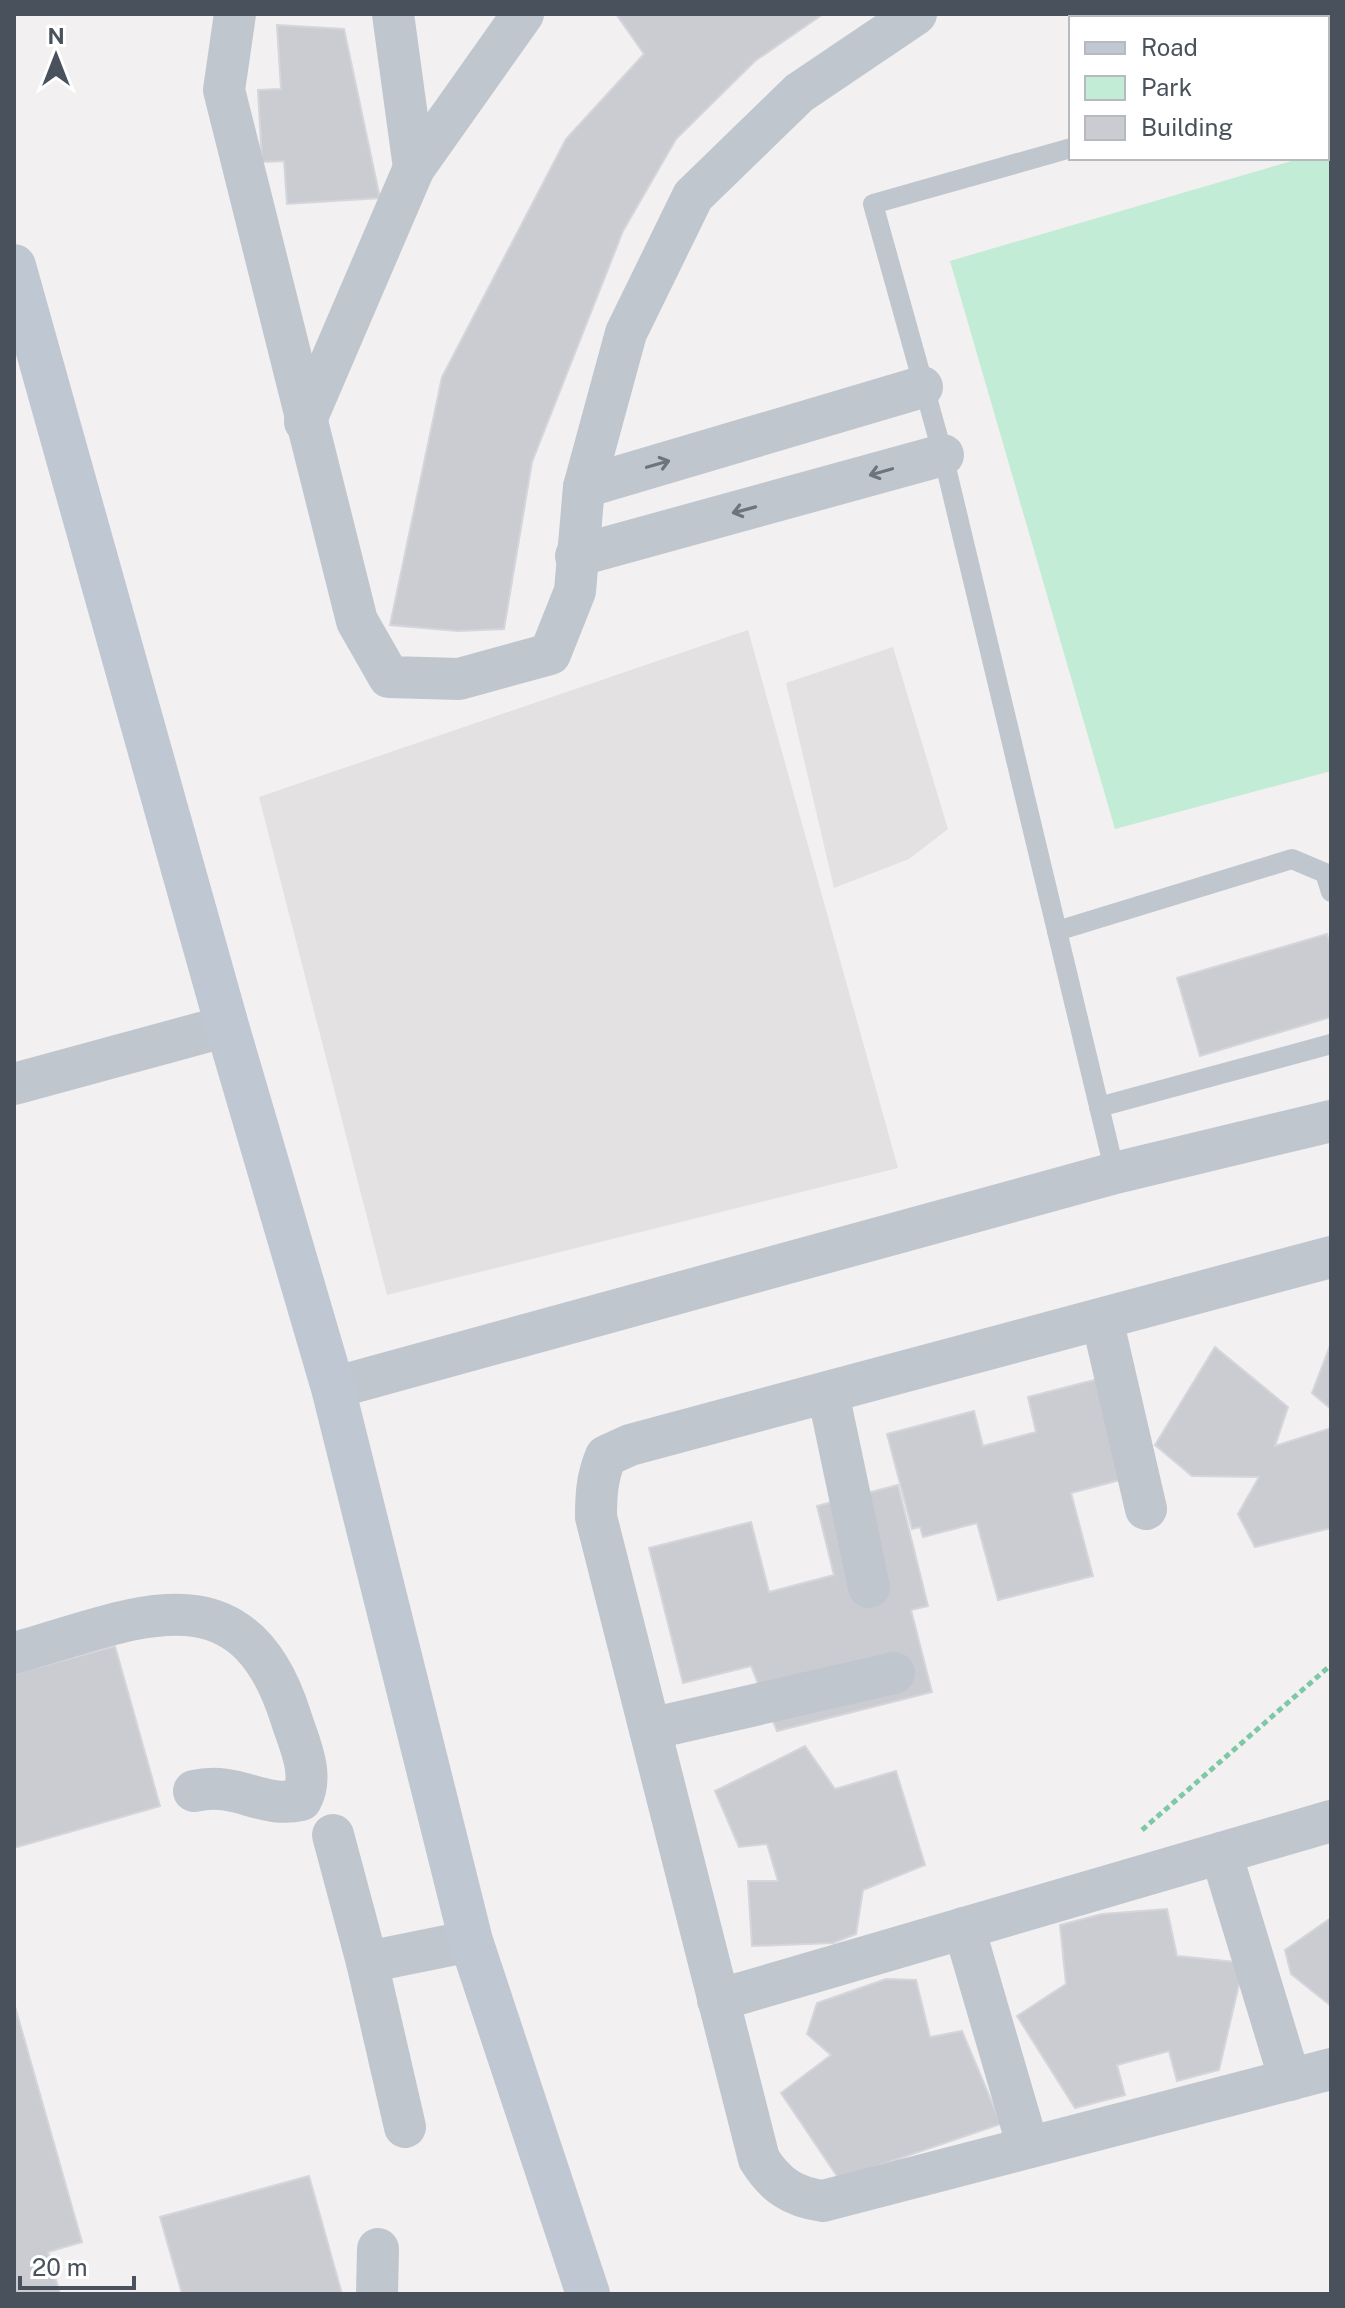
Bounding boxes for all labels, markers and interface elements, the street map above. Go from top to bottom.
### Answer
north arrow [16,16,96,96]
legend [1069,16,1329,160]
text: N [47,23,65,49]
text: Road [1141,33,1198,61]
text: Park [1141,73,1192,101]
text: Building [1141,113,1233,141]
one-way arrow [645,456,671,471]
one-way arrow [868,466,894,481]
one-way arrow [731,504,757,519]
scale bar [20,2240,134,2290]
text: 20 m [32,2253,88,2281]

